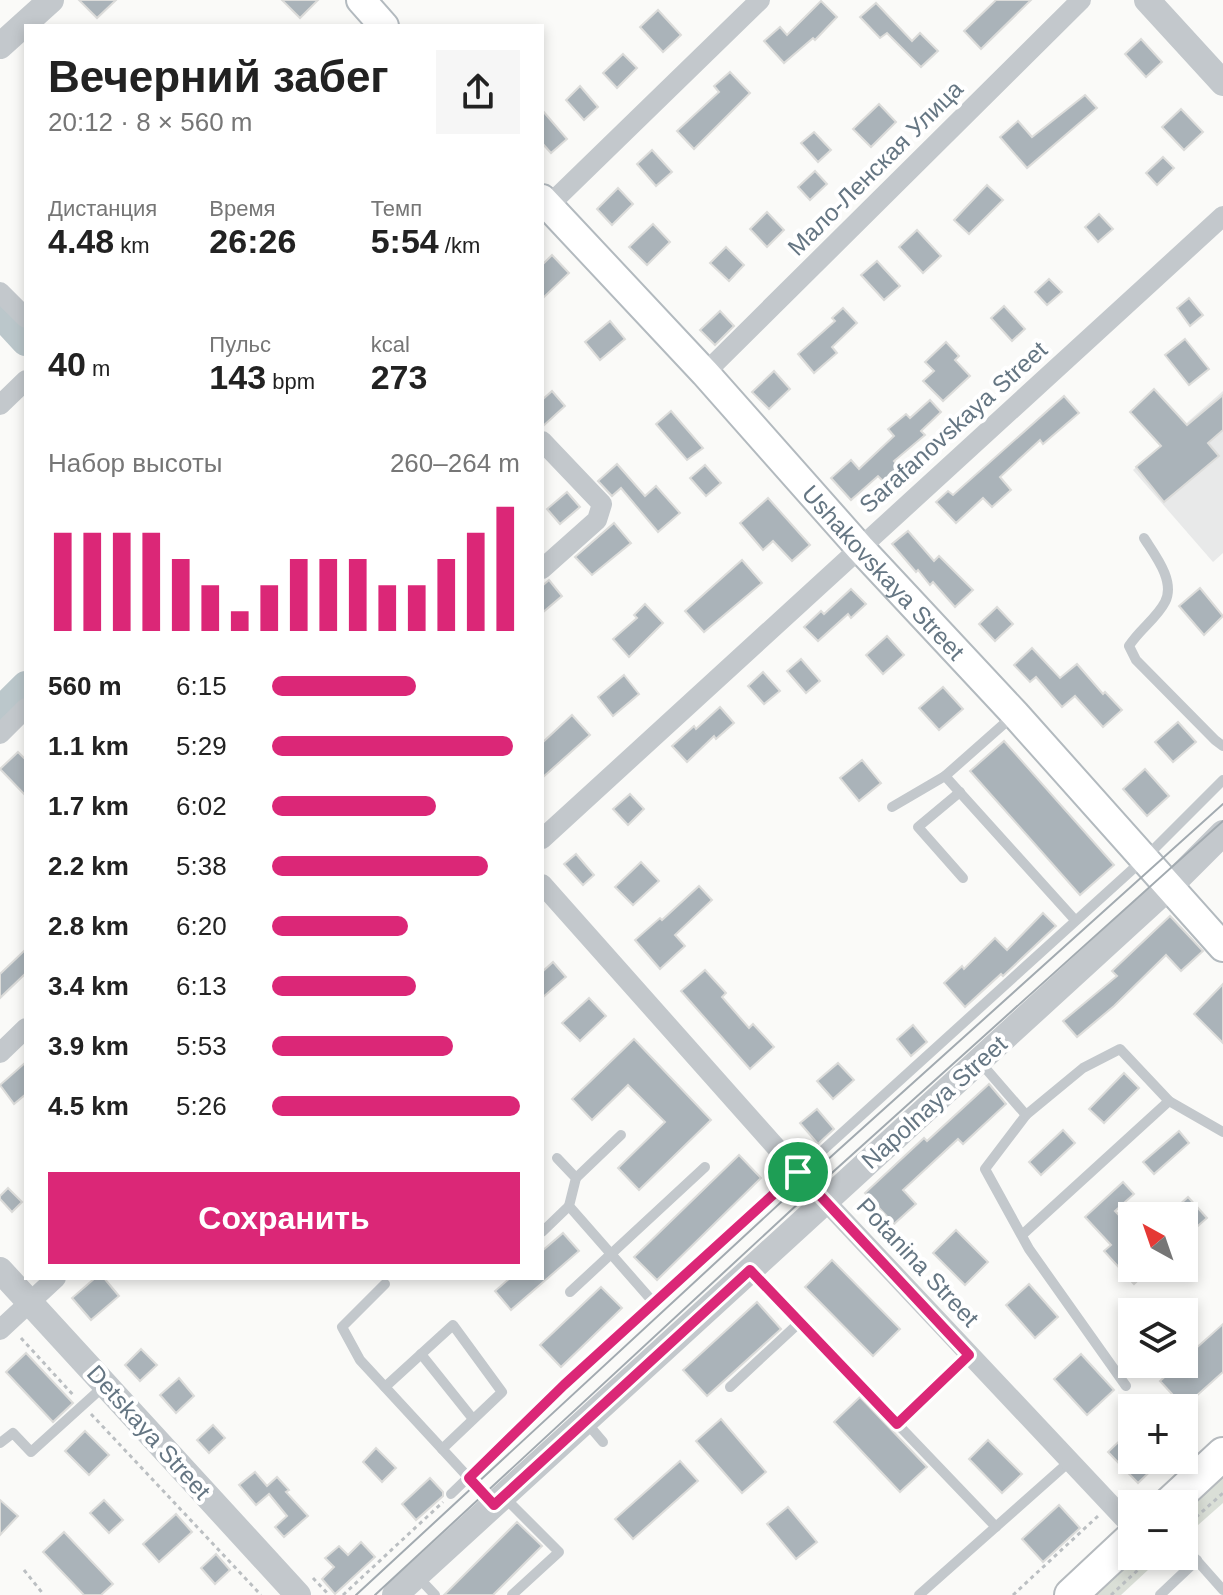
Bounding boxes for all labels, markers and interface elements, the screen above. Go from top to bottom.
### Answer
button: share [436,50,520,134]
text: Вечерний забег [48,52,389,101]
street label: Мало-Ленская Улица [782,75,968,261]
text: 20:12 · 8 × 560 m [48,107,253,137]
text: Дистанция [48,196,157,221]
text: Время [209,196,276,221]
text: Темп [371,196,422,221]
text: 4.48 [48,222,114,260]
text: 26:26 [209,222,296,260]
text: 5:54 [371,222,439,260]
text: km [114,233,150,258]
text: /km [439,233,480,258]
text: Пульс [209,332,271,357]
text: kcal [371,332,410,357]
street label: Sarafanovskaya Street [854,336,1052,518]
text: 40 [48,345,86,383]
text: m [86,356,110,381]
text: 143 [209,358,266,396]
text: 273 [371,358,427,396]
text: bpm [266,369,315,394]
text: Набор высоты [48,448,223,478]
text: 260–264 m [390,448,520,478]
street label: Ushakovskaya Street [797,479,971,665]
text: 560 m [48,671,122,701]
text: 6:15 [176,671,227,701]
text: 1.1 km [48,731,129,761]
text: 5:29 [176,731,227,761]
text: 1.7 km [48,791,129,821]
text: 6:02 [176,791,227,821]
text: 2.2 km [48,851,129,881]
text: 5:38 [176,851,227,881]
text: 2.8 km [48,911,129,941]
text: 6:20 [176,911,227,941]
text: 3.4 km [48,971,129,1001]
text: 6:13 [176,971,227,1001]
street label: Napolnaya Street [856,1030,1012,1174]
text: 3.9 km [48,1031,129,1061]
text: 5:53 [176,1031,227,1061]
text: 4.5 km [48,1091,129,1121]
text: 5:26 [176,1091,227,1121]
pin [764,1138,832,1206]
icon: arrive [776,1150,820,1194]
button: Сохранить [48,1172,520,1264]
street label: Potanina Street [852,1192,985,1332]
north arrow [1118,1202,1198,1282]
map controls [1118,1202,1198,1570]
button: layers [1118,1298,1198,1378]
street label: Detskaya Street [82,1360,216,1505]
button: + [1118,1394,1198,1474]
button: − [1118,1490,1198,1570]

